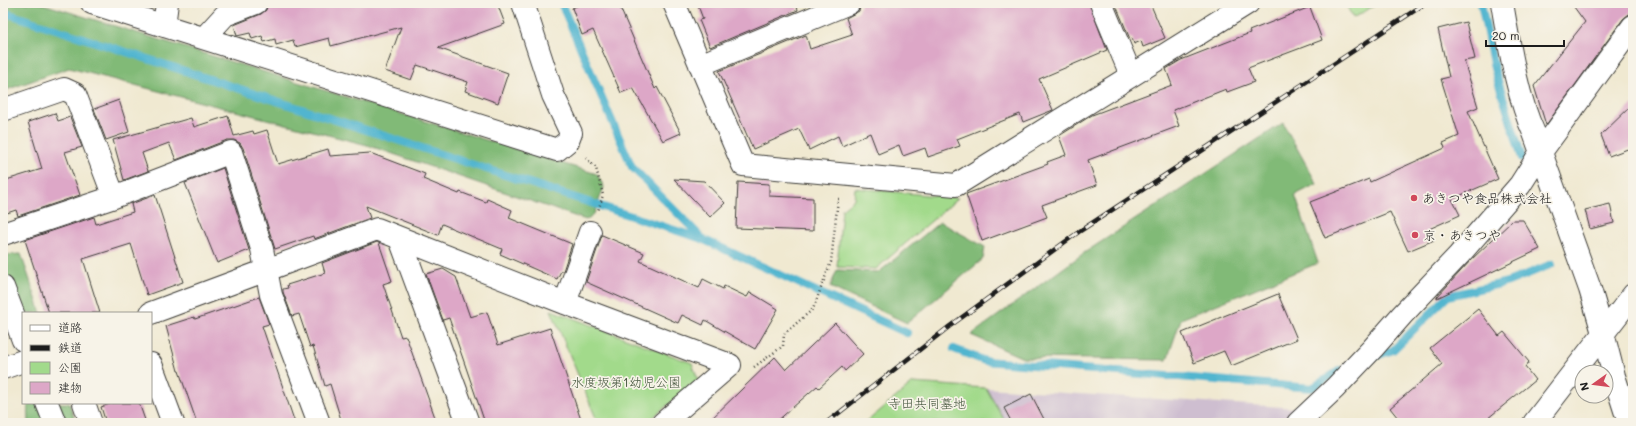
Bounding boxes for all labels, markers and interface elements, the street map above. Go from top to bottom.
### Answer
scale bar [1486,22,1564,48]
text: 20 m [1492,27,1520,43]
place label: あきつや食品株式会社 [1422,189,1552,206]
marker: あきつや食品株式会社 [1409,193,1419,203]
place label: 京・あきつや [1423,226,1501,243]
marker: 京・あきつや [1410,230,1420,240]
legend [22,312,152,404]
text: 道路 [58,319,82,335]
text: 鉄道 [58,339,82,355]
text: 公園 [58,359,82,375]
north arrow [1574,364,1614,404]
park label: 水度坂第1幼児公園 [571,373,681,390]
text: 建物 [58,379,82,395]
text: N [1576,381,1592,392]
park label: 寺田共同墓地 [888,394,966,411]

